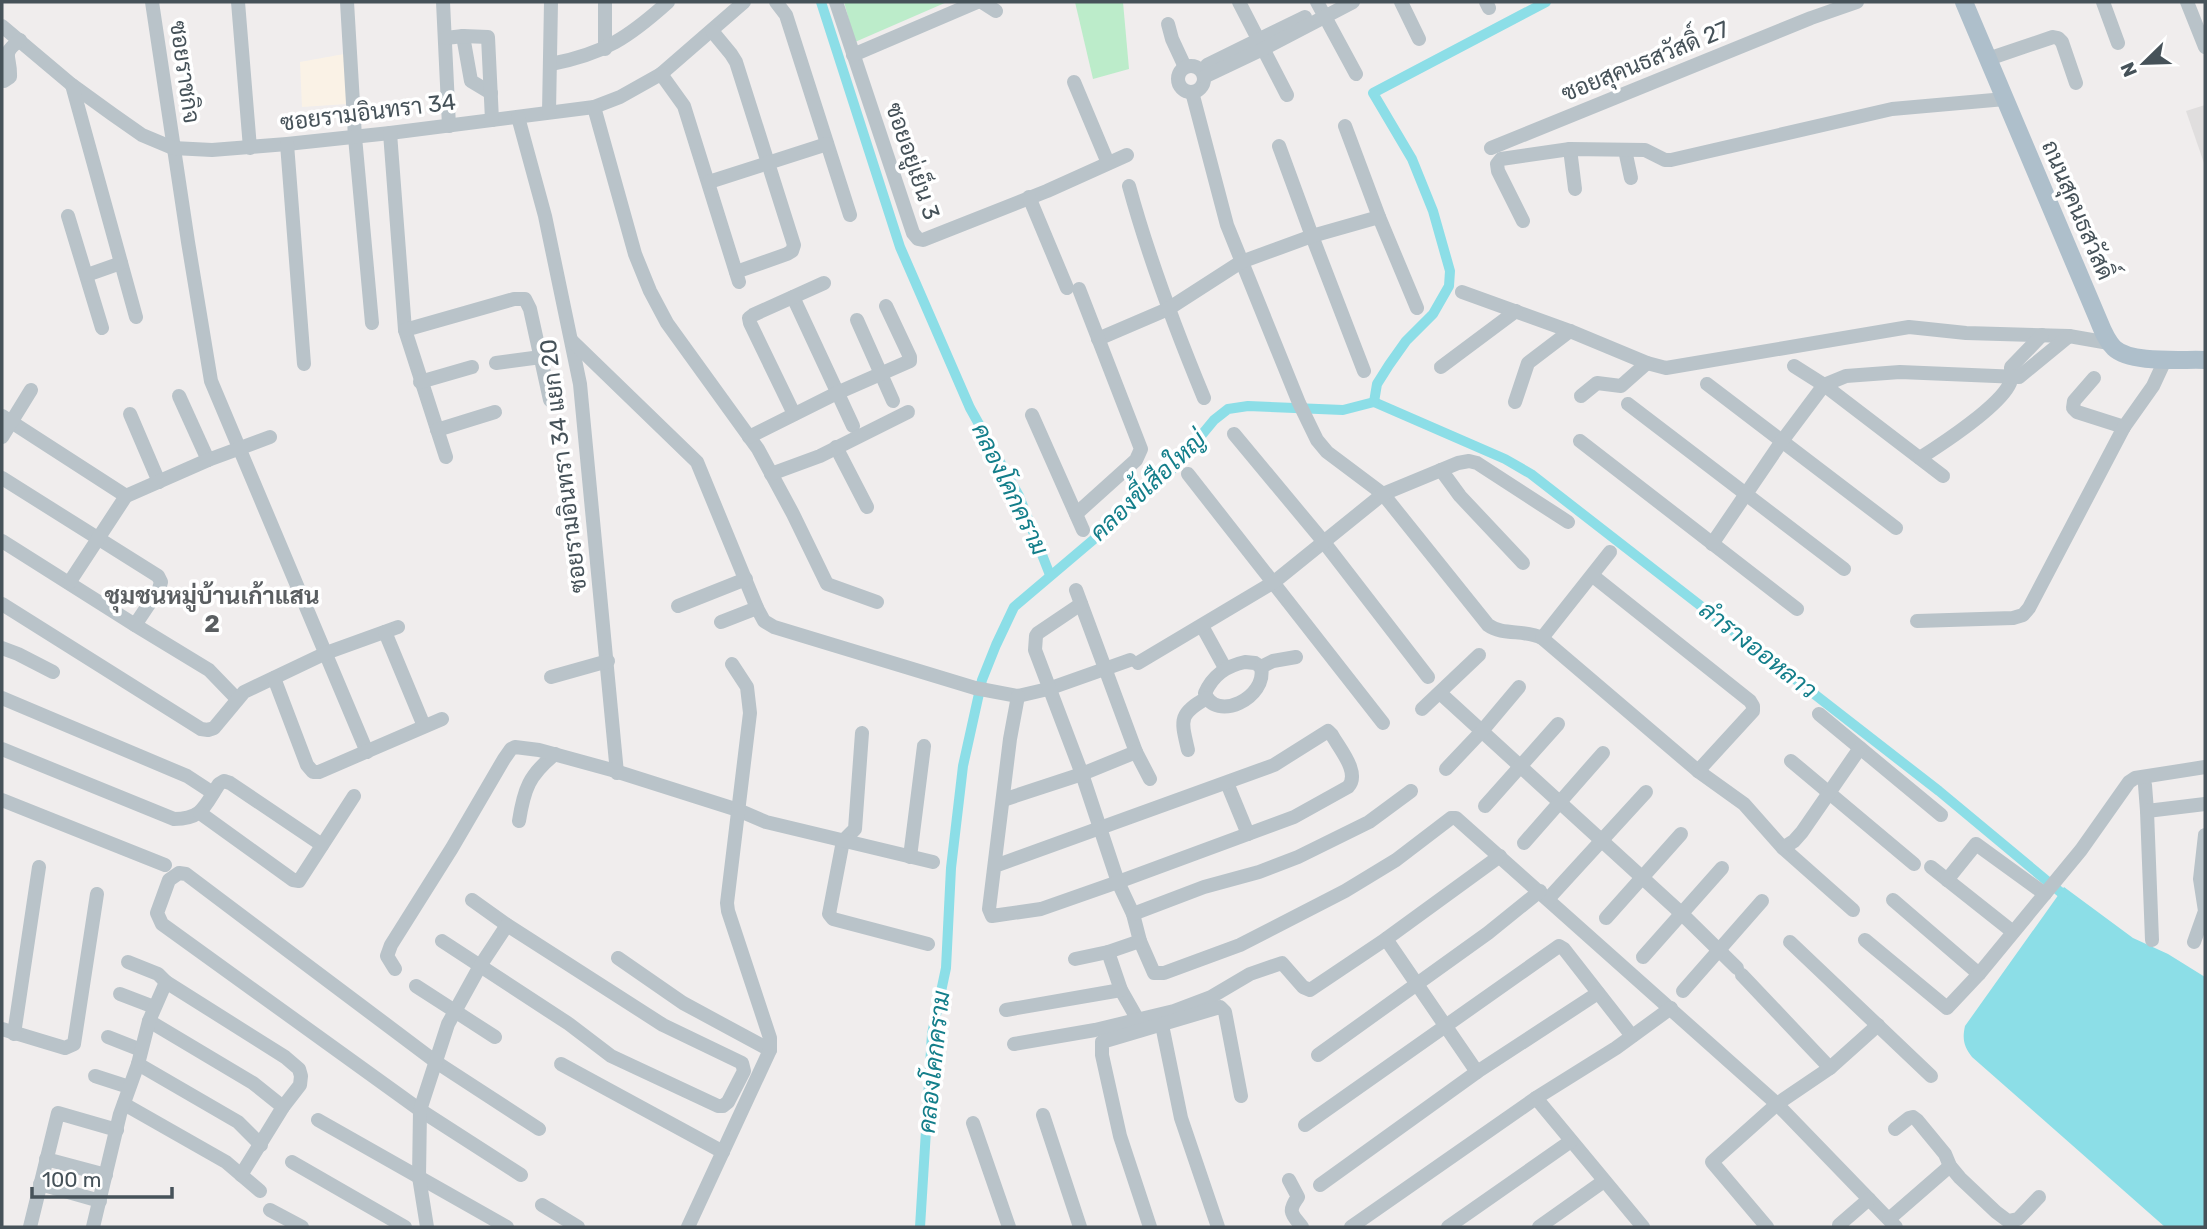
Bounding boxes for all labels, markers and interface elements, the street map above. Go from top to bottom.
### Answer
street label: ซอยสุคนธสวัสดิ์ 27 [1554,7,1734,109]
street label: ซอยราชกิจ [164,19,206,125]
north arrow [2109,28,2179,98]
text: N [2116,59,2142,80]
street label: ซอยรามอินทรา 34 [279,87,457,137]
street label: ซอยอยู่เย็น 3 [877,98,949,224]
street label: ถนนสุคนธสวัสดิ์ [2034,133,2127,285]
street label: ซอยรามอินทรา 34 แยก 20 [534,337,592,595]
water label: คลองโคกคราม [966,418,1056,560]
water label: คลองขี้เสือใหญ่ [1079,419,1212,547]
district label: ชุมชนหมู่บ้านเก้าแสน 2 [104,580,320,638]
water label: ลำรางออหลาว [1694,596,1822,704]
water label: คลองโคกคราม [911,989,955,1135]
scale bar [32,1156,172,1200]
text: 100 m [42,1167,101,1192]

